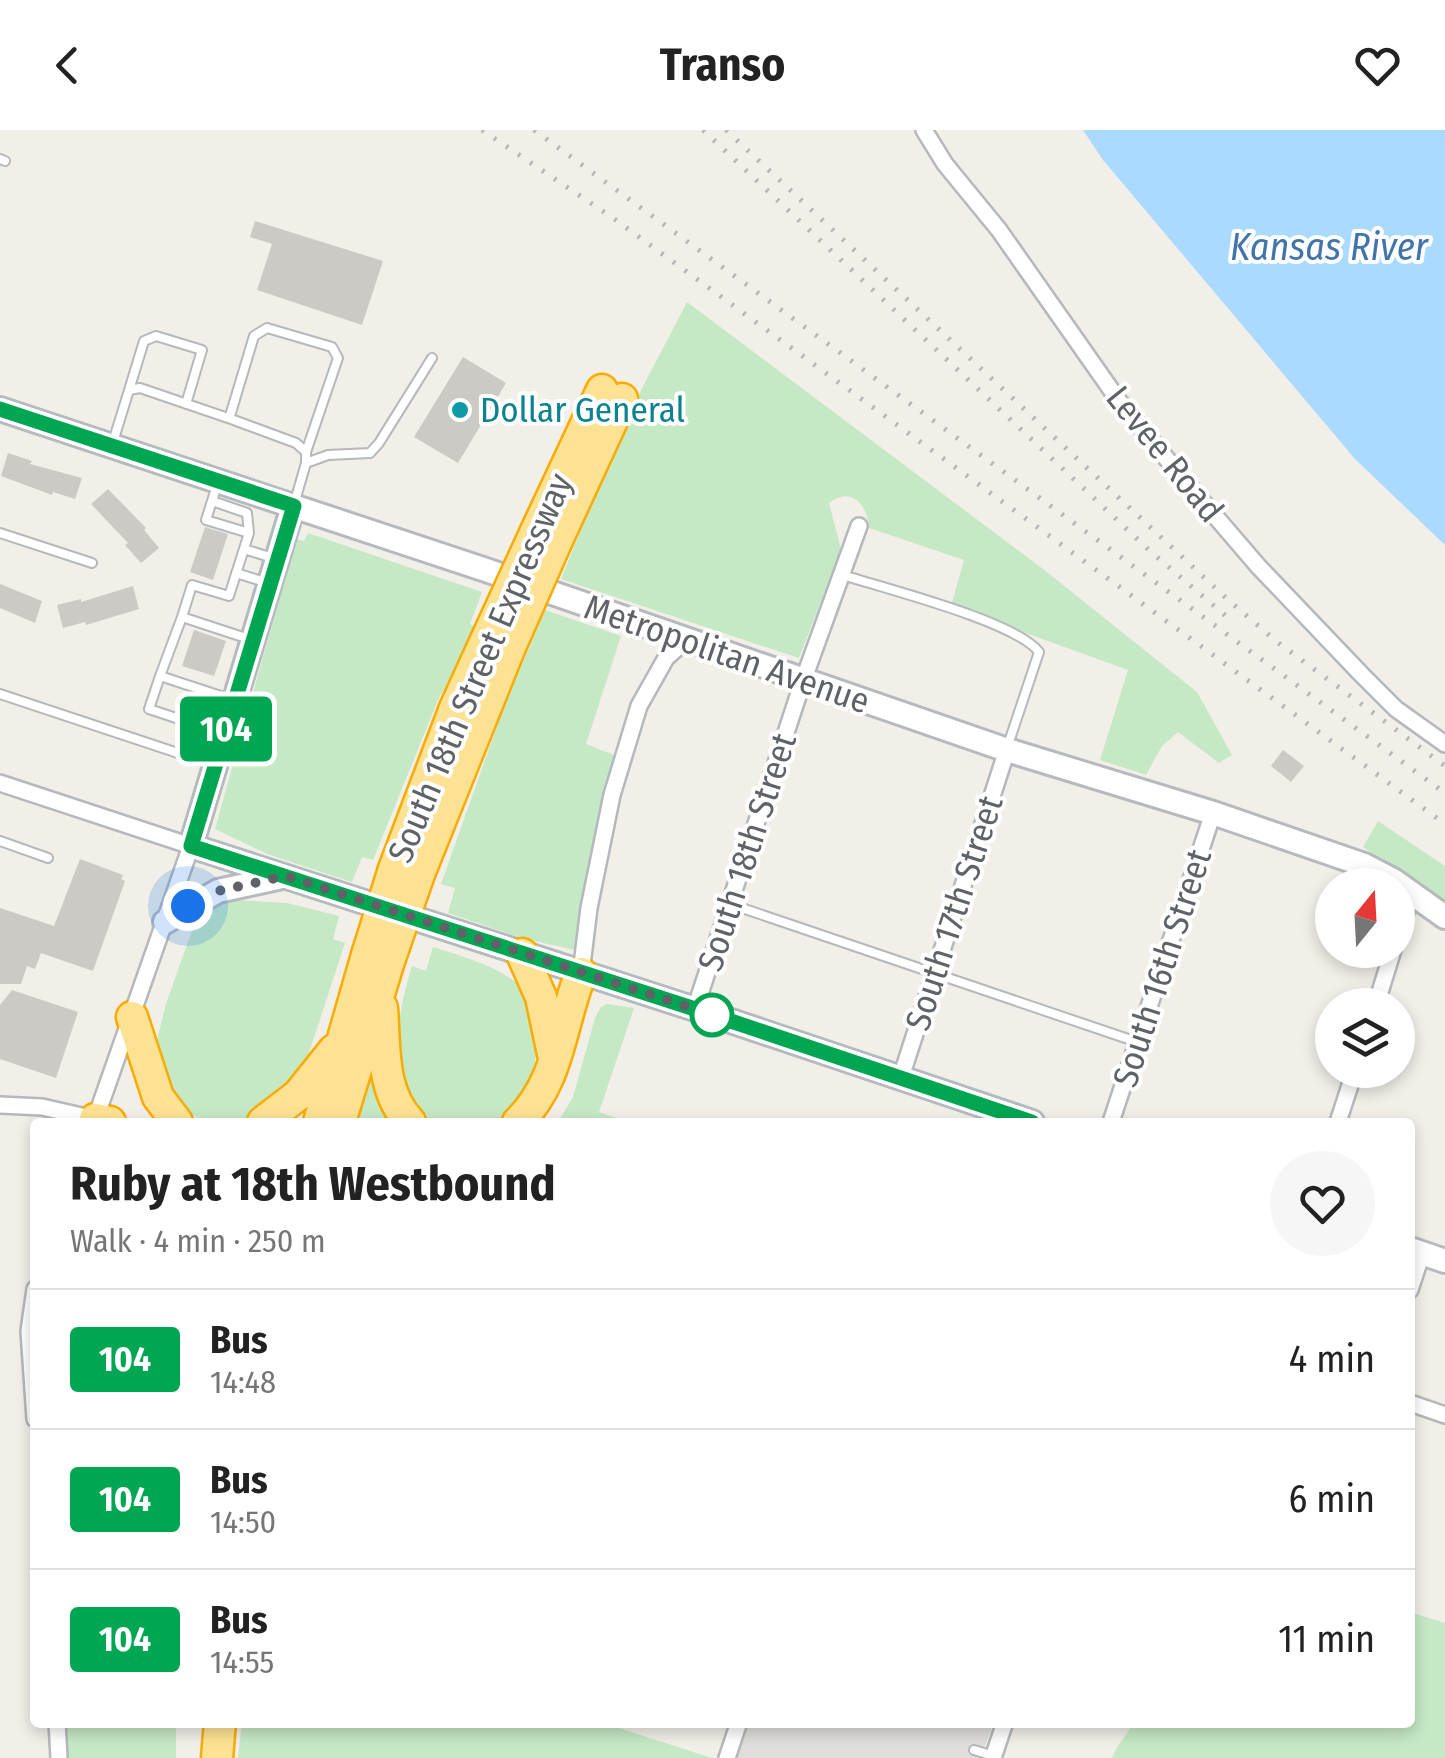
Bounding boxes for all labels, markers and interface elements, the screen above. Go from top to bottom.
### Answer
icon: back [40,38,95,93]
text: Transo [660,38,785,92]
icon: heart [1350,38,1405,93]
water label: Kansas River [1230,224,1430,270]
street label: Levee Road [1097,378,1233,530]
place label: Dollar General [480,389,685,431]
marker: Dollar General [449,399,471,421]
street label: South 18th Street Expressway [379,467,581,869]
street label: Metropolitan Avenue [579,586,875,722]
line badge: 104 [168,696,284,762]
text: 104 [200,708,252,750]
street label: South 18th Street [689,727,805,976]
street label: South 17th Street [896,790,1012,1036]
street label: South 16th Street [1104,843,1220,1092]
north arrow [1315,868,1415,968]
map controls [1315,868,1415,1088]
your location [163,881,213,931]
button: layers [1315,988,1415,1088]
unlabelled marker [691,994,733,1036]
button: heart [1270,1151,1375,1256]
text: Ruby at 18th Westbound [70,1155,556,1213]
text: Walk · 4 min · 250 m [70,1222,326,1260]
text: Bus [210,1317,268,1363]
text: 4 min [1289,1336,1375,1382]
text: 104 [99,1338,151,1380]
text: 14:48 [210,1363,276,1401]
text: Bus [210,1457,268,1503]
text: 6 min [1288,1476,1375,1522]
text: 104 [99,1478,151,1520]
text: 14:50 [210,1503,276,1541]
text: Bus [210,1597,268,1643]
text: 11 min [1278,1616,1375,1662]
text: 104 [99,1618,151,1660]
text: 14:55 [210,1643,274,1681]

